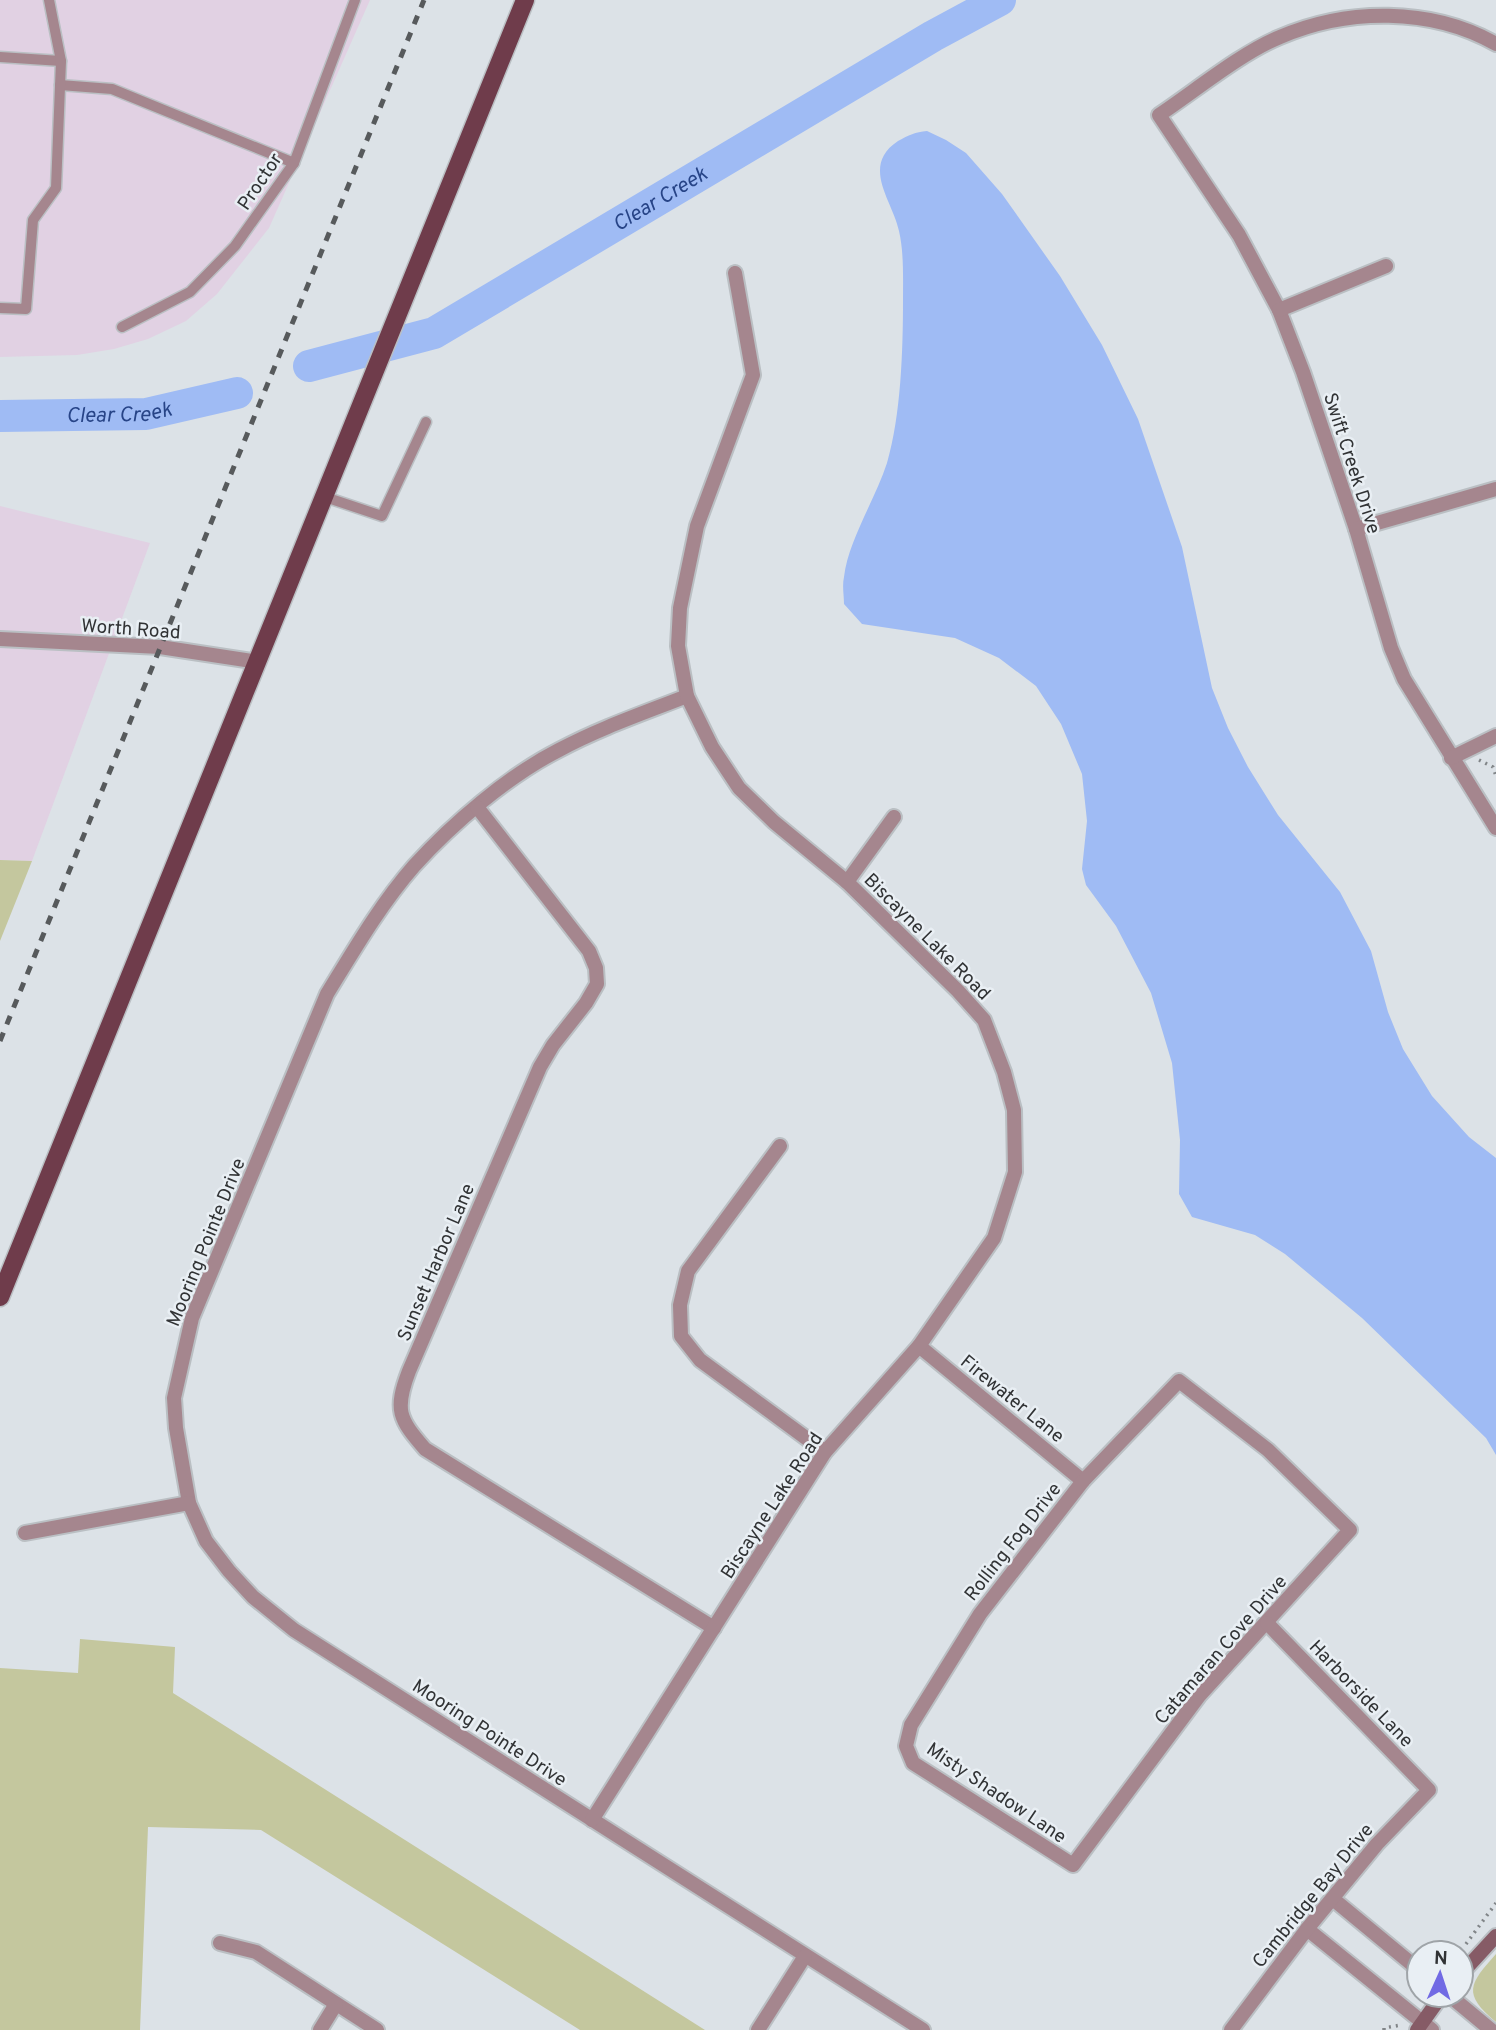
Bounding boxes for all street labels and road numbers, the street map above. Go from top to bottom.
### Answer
street label: Proctor [233,148,289,215]
street label: Swift Creek Drive [1317,390,1385,537]
street label: Worth Road [80,615,181,645]
street label: Biscayne Lake Road [858,869,995,1006]
street label: Mooring Pointe Drive [162,1155,252,1330]
street label: Sunset Harbor Lane [393,1180,481,1345]
street label: Firewater Lane [955,1350,1069,1449]
street label: Biscayne Lake Road [716,1428,829,1584]
street label: Rolling Fog Drive [960,1478,1067,1606]
street label: Catamaran Cove Drive [1150,1571,1293,1730]
street label: Harborside Lane [1303,1636,1418,1753]
street label: Mooring Pointe Drive [407,1675,571,1793]
street label: Misty Shadow Lane [921,1738,1071,1849]
street label: Cambridge Bay Drive [1248,1819,1379,1974]

